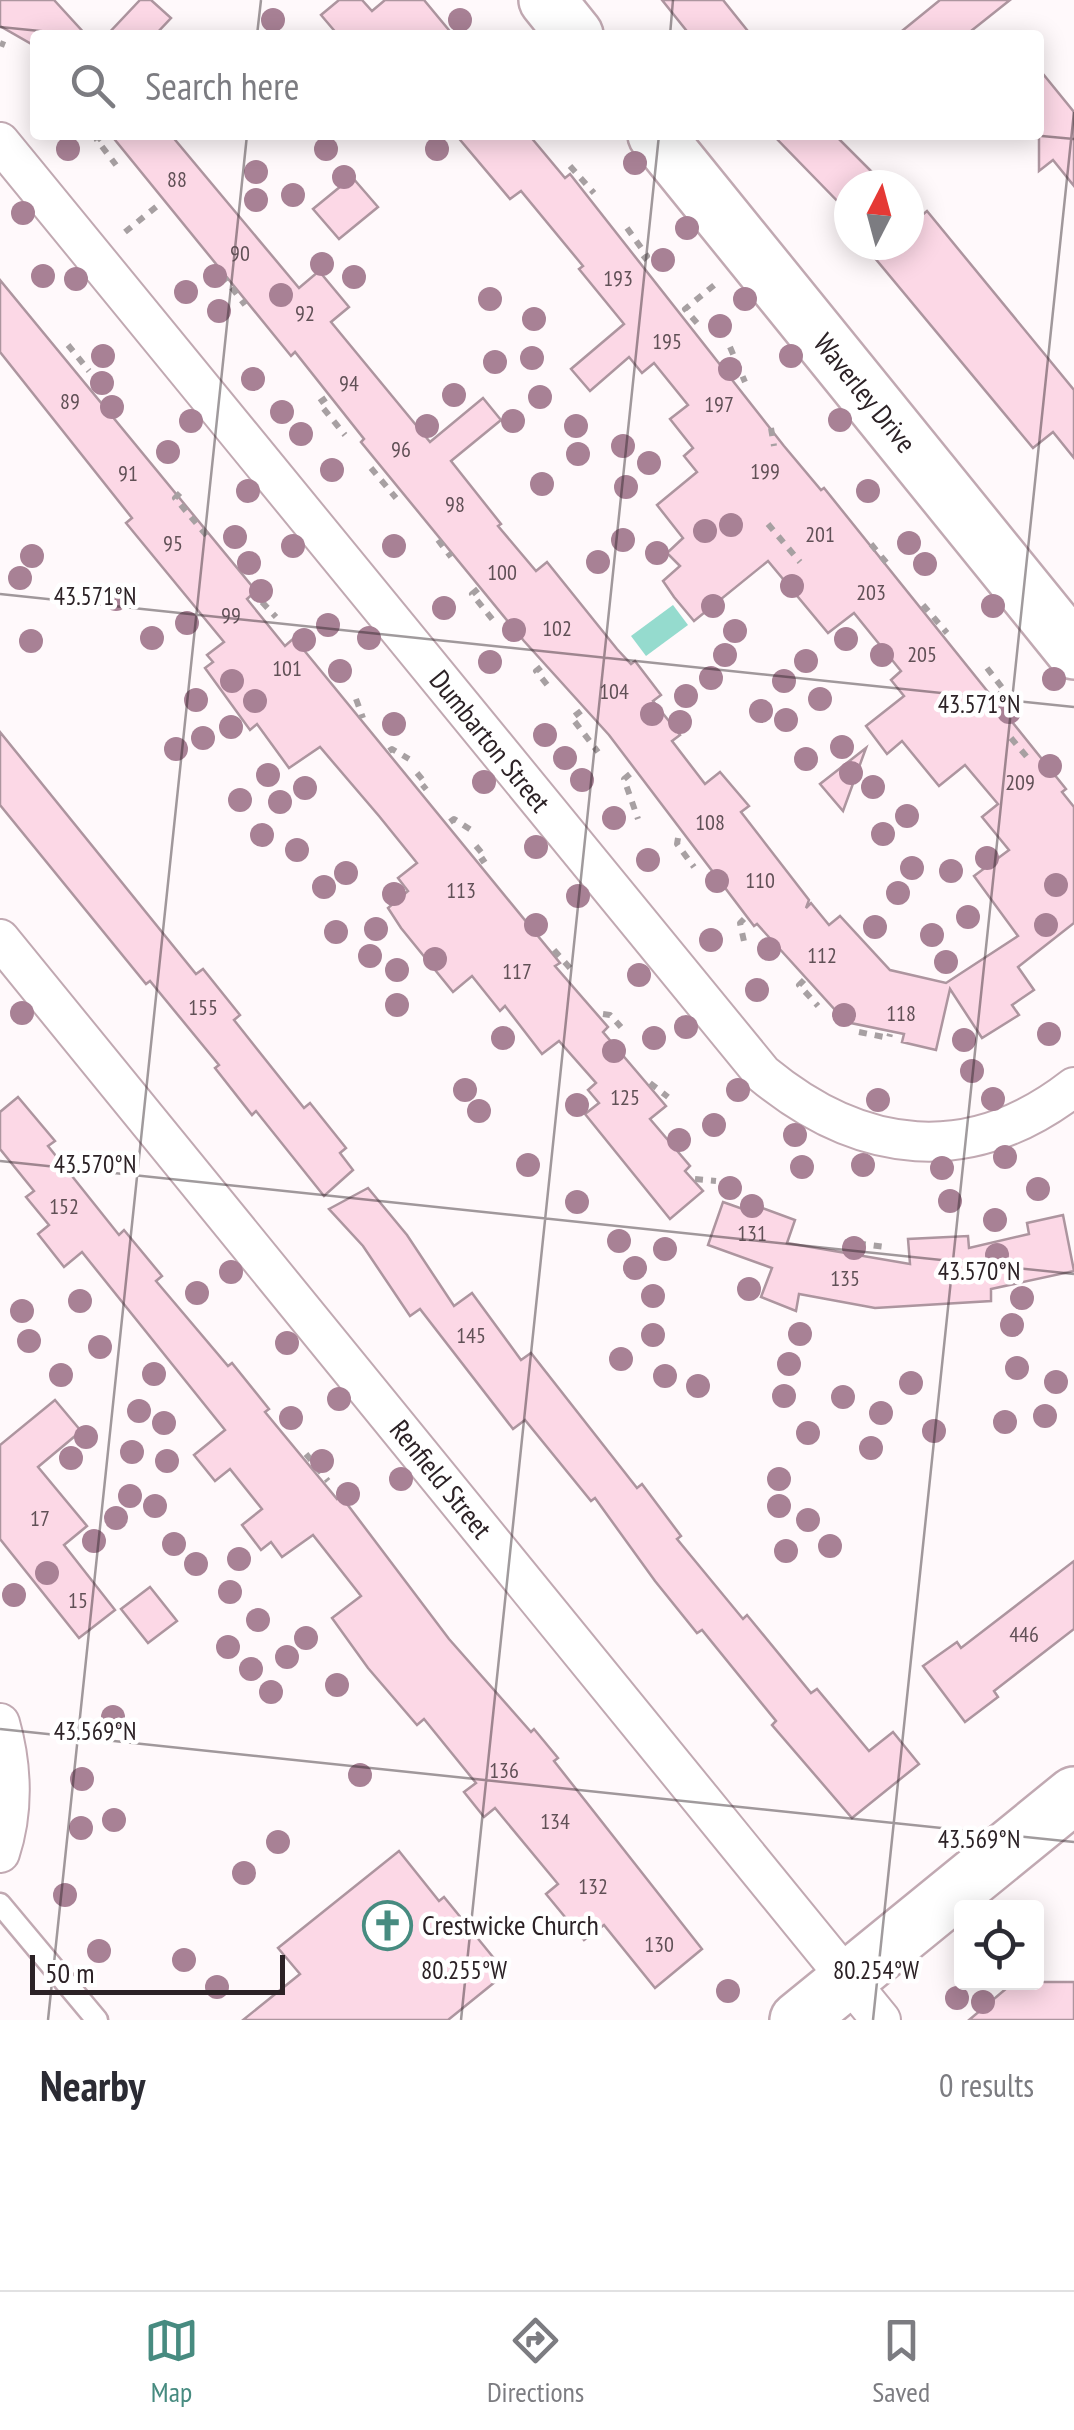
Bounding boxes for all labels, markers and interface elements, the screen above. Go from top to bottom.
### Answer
search box [30,30,1044,140]
icon: search [65,58,120,113]
text: Search here [145,61,299,110]
house number: 88 [167,165,187,193]
north arrow [834,170,924,260]
house number: 90 [230,239,250,267]
house number: 193 [603,264,633,292]
house number: 92 [295,299,315,327]
street label: Waverley Drive [806,325,925,460]
house number: 195 [652,327,682,355]
house number: 94 [339,369,359,397]
house number: 89 [60,387,80,415]
house number: 197 [704,390,734,418]
house number: 96 [391,435,411,463]
house number: 199 [750,457,780,485]
house number: 91 [118,459,138,487]
house number: 98 [445,490,465,518]
house number: 201 [805,520,835,548]
house number: 95 [163,529,183,557]
house number: 100 [487,558,517,586]
house number: 203 [856,578,886,606]
text: 43.571°N [54,580,136,612]
house number: 99 [221,601,241,629]
house number: 102 [542,614,572,642]
house number: 205 [907,640,937,668]
house number: 101 [272,654,302,682]
street label: Dumbarton Street [422,662,559,820]
house number: 104 [599,677,629,705]
text: 43.571°N [938,688,1020,720]
house number: 209 [1005,768,1035,796]
house number: 108 [695,808,725,836]
house number: 110 [745,866,775,894]
house number: 113 [446,876,476,904]
house number: 112 [807,941,837,969]
house number: 117 [502,957,532,985]
house number: 155 [188,993,218,1021]
house number: 118 [886,999,916,1027]
house number: 125 [610,1083,640,1111]
text: 43.570°N [54,1148,136,1180]
house number: 152 [49,1192,79,1220]
house number: 131 [737,1219,767,1247]
text: 43.570°N [938,1255,1020,1287]
house number: 135 [830,1264,860,1292]
house number: 145 [456,1321,486,1349]
street label: Renfield Street [382,1412,501,1546]
house number: 17 [30,1504,50,1532]
house number: 15 [68,1586,88,1614]
house number: 446 [1009,1620,1039,1648]
text: 43.569°N [54,1715,136,1747]
house number: 136 [489,1756,519,1784]
house number: 134 [540,1807,570,1835]
text: 43.569°N [938,1823,1020,1855]
house number: 132 [578,1872,608,1900]
church icon: Crestwicke Church [361,1899,413,1951]
map controls [954,1900,1044,1990]
button: locate [954,1900,1044,1990]
place label: Crestwicke Church [422,1906,599,1943]
house number: 130 [644,1930,674,1958]
scale bar [30,1950,285,1994]
text: 50 m [45,1954,94,1991]
text: 80.255°W [421,1954,507,1986]
text: 80.254°W [833,1954,919,1986]
text: Nearby [40,2058,145,2113]
text: 0 results [939,2064,1034,2106]
tab: Map [144,2313,199,2410]
tab: Directions [487,2313,584,2410]
tab: Saved [872,2313,930,2410]

